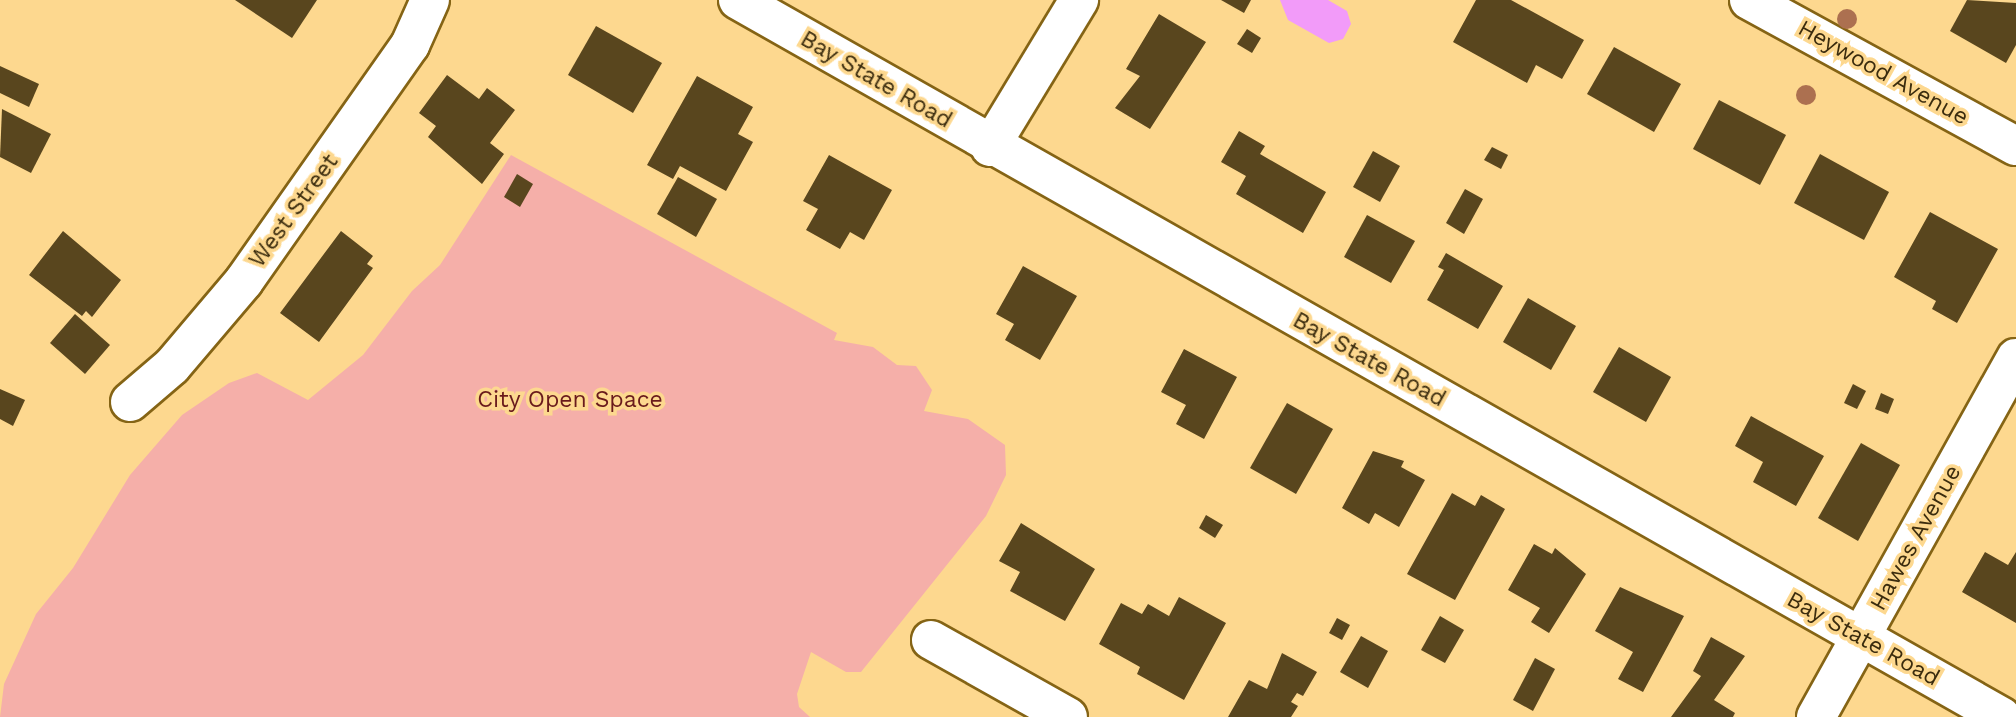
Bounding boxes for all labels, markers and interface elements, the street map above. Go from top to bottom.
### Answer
street label: Heywood Avenue [1793,15,1973,131]
street label: Bay State Road [795,25,957,135]
street label: West Street [244,149,344,273]
street label: Bay State Road [1288,307,1450,413]
park label: City Open Space [477,386,663,414]
street label: Hawes Avenue [1864,460,1968,616]
street label: Bay State Road [1782,586,1944,692]

